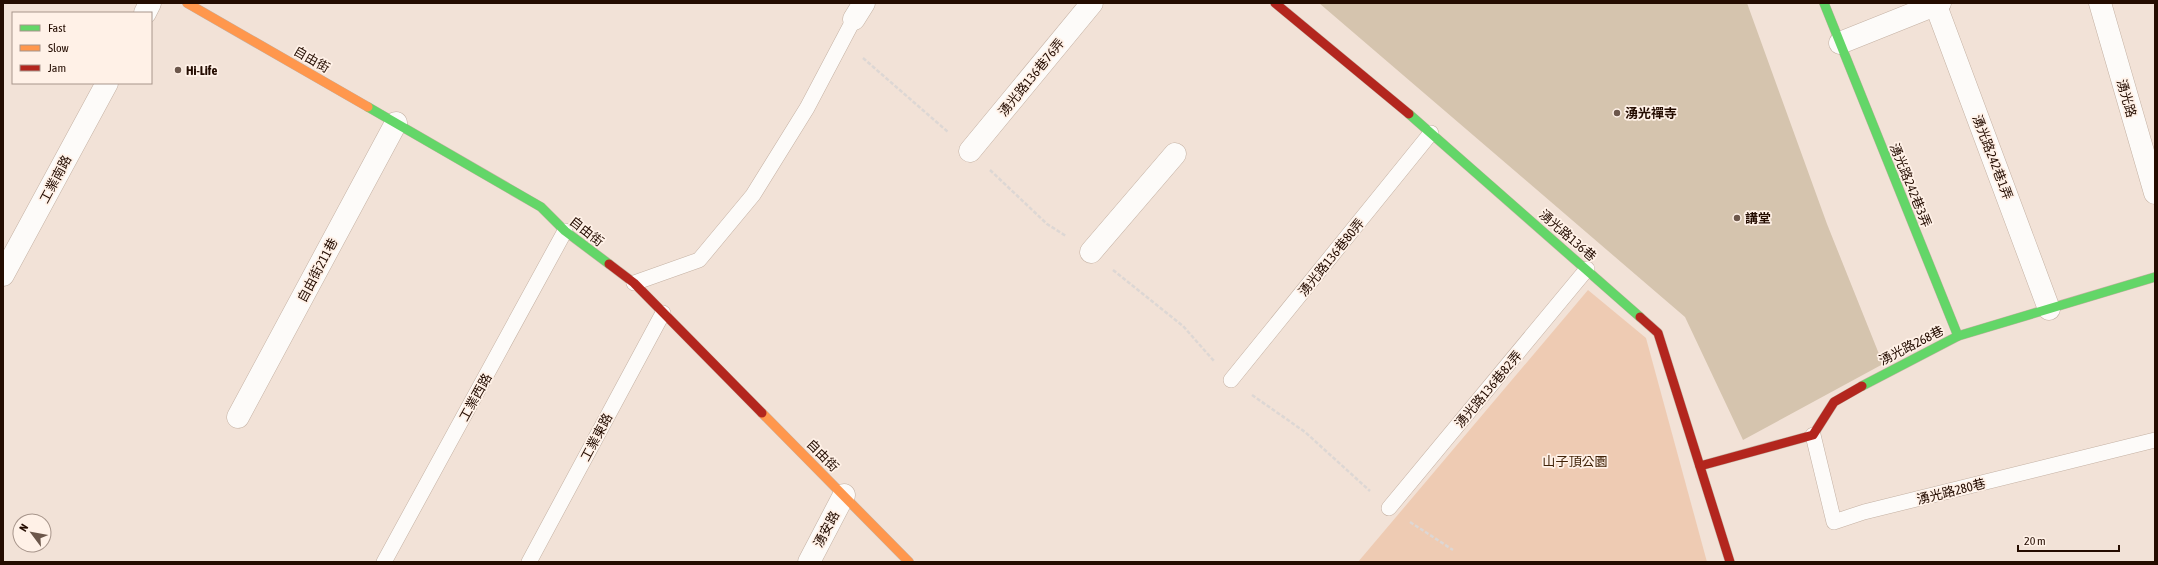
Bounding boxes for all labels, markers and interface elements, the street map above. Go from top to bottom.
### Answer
legend [12,12,152,84]
text: Fast [48,21,66,35]
street label: 湧光路136巷76弄 [995,35,1067,119]
text: Slow [48,41,69,55]
street label: 自由街 [291,43,332,76]
text: Jam [48,61,66,75]
place label: Hi-Life [186,63,217,78]
marker: Hi-Life [173,65,183,75]
street label: 湧光路 [2114,77,2139,119]
place label: 湧光禪寺 [1625,106,1677,121]
marker: 湧光禪寺 [1612,108,1622,118]
street label: 湧光路242巷1弄 [1970,113,2016,202]
street label: 湧光路242巷3弄 [1887,141,1934,229]
street label: 工業南路 [37,153,74,206]
street label: 湧光路136巷 [1536,207,1599,264]
place label: 講堂 [1745,211,1771,226]
street label: 自由街 [567,213,607,249]
marker: 講堂 [1732,213,1742,223]
street label: 湧光路136巷80弄 [1295,215,1367,299]
street label: 自由街211巷 [294,236,341,305]
street label: 湧光路268巷 [1876,323,1946,368]
street label: 湧光路136巷82弄 [1452,348,1525,431]
street label: 工業西路 [456,371,495,424]
street label: 工業東路 [578,411,615,464]
street label: 自由街 [804,436,842,474]
park label: 山子頂公園 [1542,454,1608,469]
street label: 湧光路280巷 [1915,476,1987,507]
street label: 湧安路 [811,508,842,550]
north arrow [12,513,52,553]
text: N [17,522,30,534]
scale bar [2018,527,2119,553]
text: 20 m [2024,534,2046,548]

